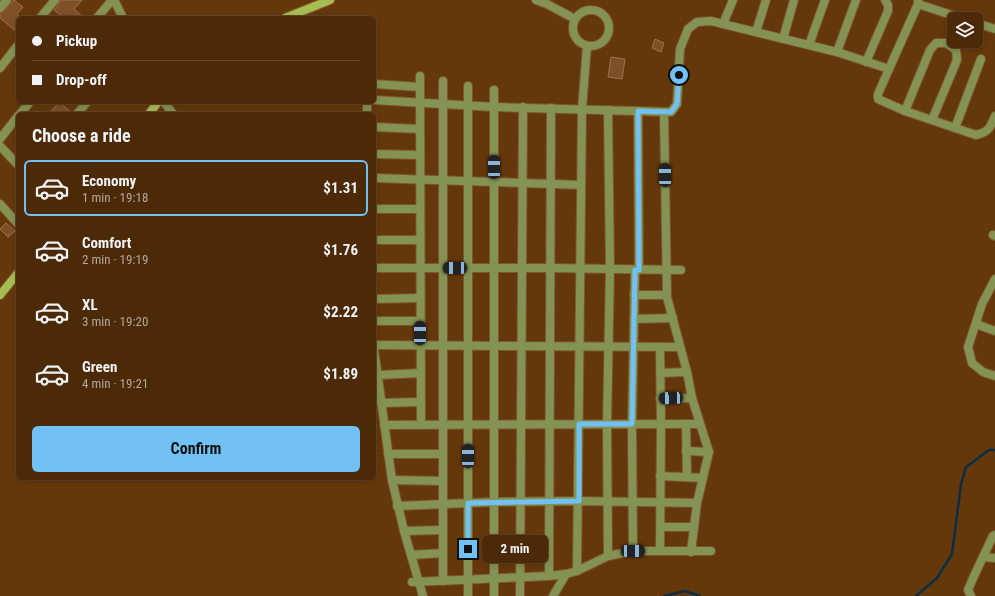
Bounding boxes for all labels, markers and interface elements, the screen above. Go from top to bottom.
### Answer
map controls [947,12,983,48]
button: layers [947,12,983,48]
text: Pickup [56,32,97,50]
route start [670,66,688,84]
text: Drop-off [56,71,107,89]
text: Choose a ride [32,125,131,146]
car [488,155,500,179]
car [659,163,671,187]
icon: car [34,170,70,206]
text: Economy [82,172,136,190]
text: $1.31 [323,179,358,197]
text: 1 min · 19:18 [82,190,148,205]
icon: car [34,232,70,268]
text: Comfort [82,234,131,252]
text: $1.76 [323,241,358,259]
text: 2 min · 19:19 [82,252,148,267]
car [443,262,467,274]
icon: car [34,294,70,330]
text: XL [82,296,98,314]
text: $2.22 [323,303,358,321]
text: 3 min · 19:20 [82,314,148,329]
car [414,321,426,345]
icon: car [34,356,70,392]
text: Green [82,358,117,376]
text: $1.89 [323,365,358,383]
text: 4 min · 19:21 [82,376,148,391]
car [659,392,683,404]
button: Confirm [32,426,360,472]
car [462,444,474,468]
callout: 2 min [482,535,548,563]
route end [459,540,477,558]
text: 2 min [501,541,529,556]
car [621,545,645,557]

